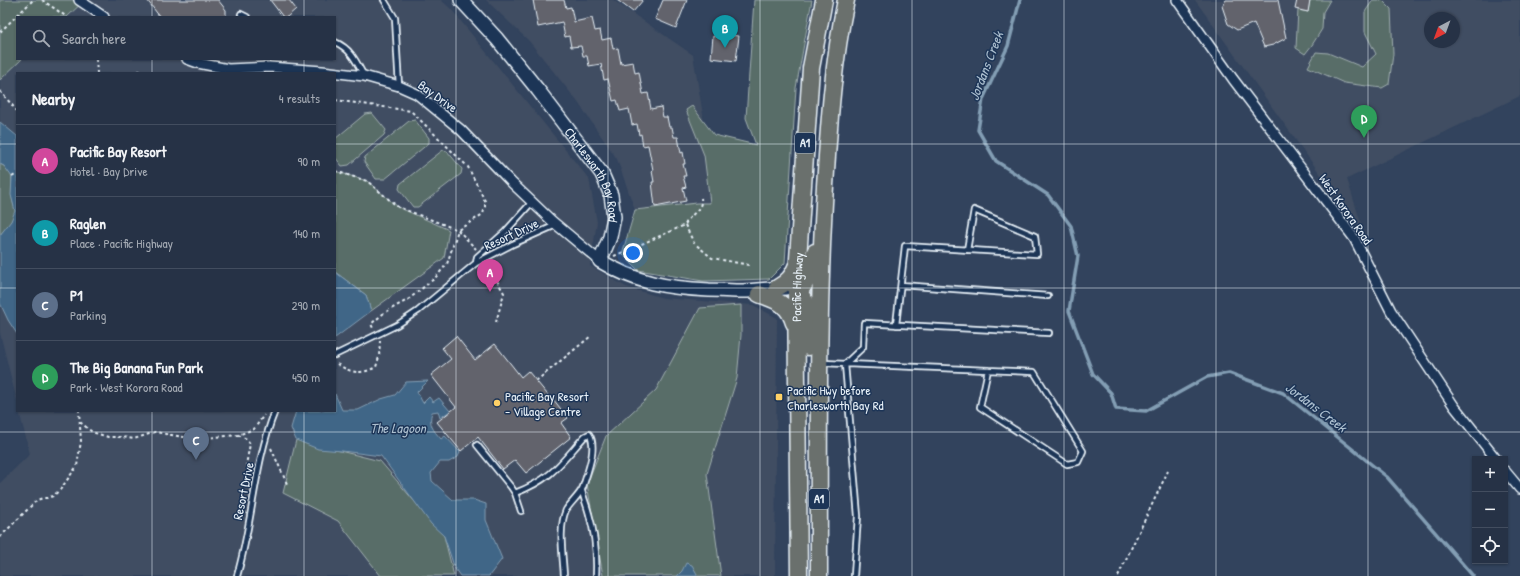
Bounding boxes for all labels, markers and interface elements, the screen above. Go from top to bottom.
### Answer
north arrow [1424,12,1460,48]
pin: B [712,15,738,48]
search box [16,16,336,60]
icon: search [30,27,52,49]
text: Search here [62,28,126,49]
water label: Jordans Creek [964,28,1008,103]
street label: Bay Drive [415,76,461,116]
text: Nearby [32,87,75,110]
text: 4 results [279,89,320,107]
pin: D [1351,105,1377,138]
street label: Charlesworth Bay Road [560,123,623,224]
road number: A1 [795,133,815,153]
text: Pacific Bay Resort [70,141,166,162]
text: A [42,152,48,170]
text: 90 m [298,152,320,170]
text: Hotel · Bay Drive [70,162,148,180]
street label: West Korora Road [1315,170,1377,248]
text: Raglen [70,213,106,234]
street label: Resort Drive [481,214,541,254]
text: B [42,224,48,242]
text: 140 m [293,224,320,242]
text: Place · Pacific Highway [70,234,173,252]
your location [623,243,643,263]
street label: Pacific Highway [787,251,807,322]
pin: A [477,259,503,292]
text: P1 [70,285,83,306]
text: C [41,296,49,314]
text: 290 m [291,296,320,314]
text: Parking [70,306,106,324]
text: The Big Banana Fun Park [70,357,203,378]
text: D [42,368,48,386]
text: 450 m [292,368,320,386]
water label: Jordans Creek [1282,377,1352,437]
text: Park · West Korora Road [70,378,183,396]
place label: Pacific Hwy before Charlesworth Bay Rd [787,381,884,414]
place label: Pacific Bay Resort - Village Centre [505,387,589,420]
marker: Pacific Hwy before Charlesworth Bay Rd [774,392,784,402]
marker: Pacific Bay Resort - Village Centre [492,398,502,408]
water label: The Lagoon [370,418,428,438]
pin: C [183,427,209,460]
map controls [1472,456,1508,564]
button: + [1472,456,1508,492]
street label: Resort Drive [228,461,258,521]
road number: A1 [809,489,829,509]
button: − [1472,492,1508,528]
button: locate [1472,528,1508,564]

